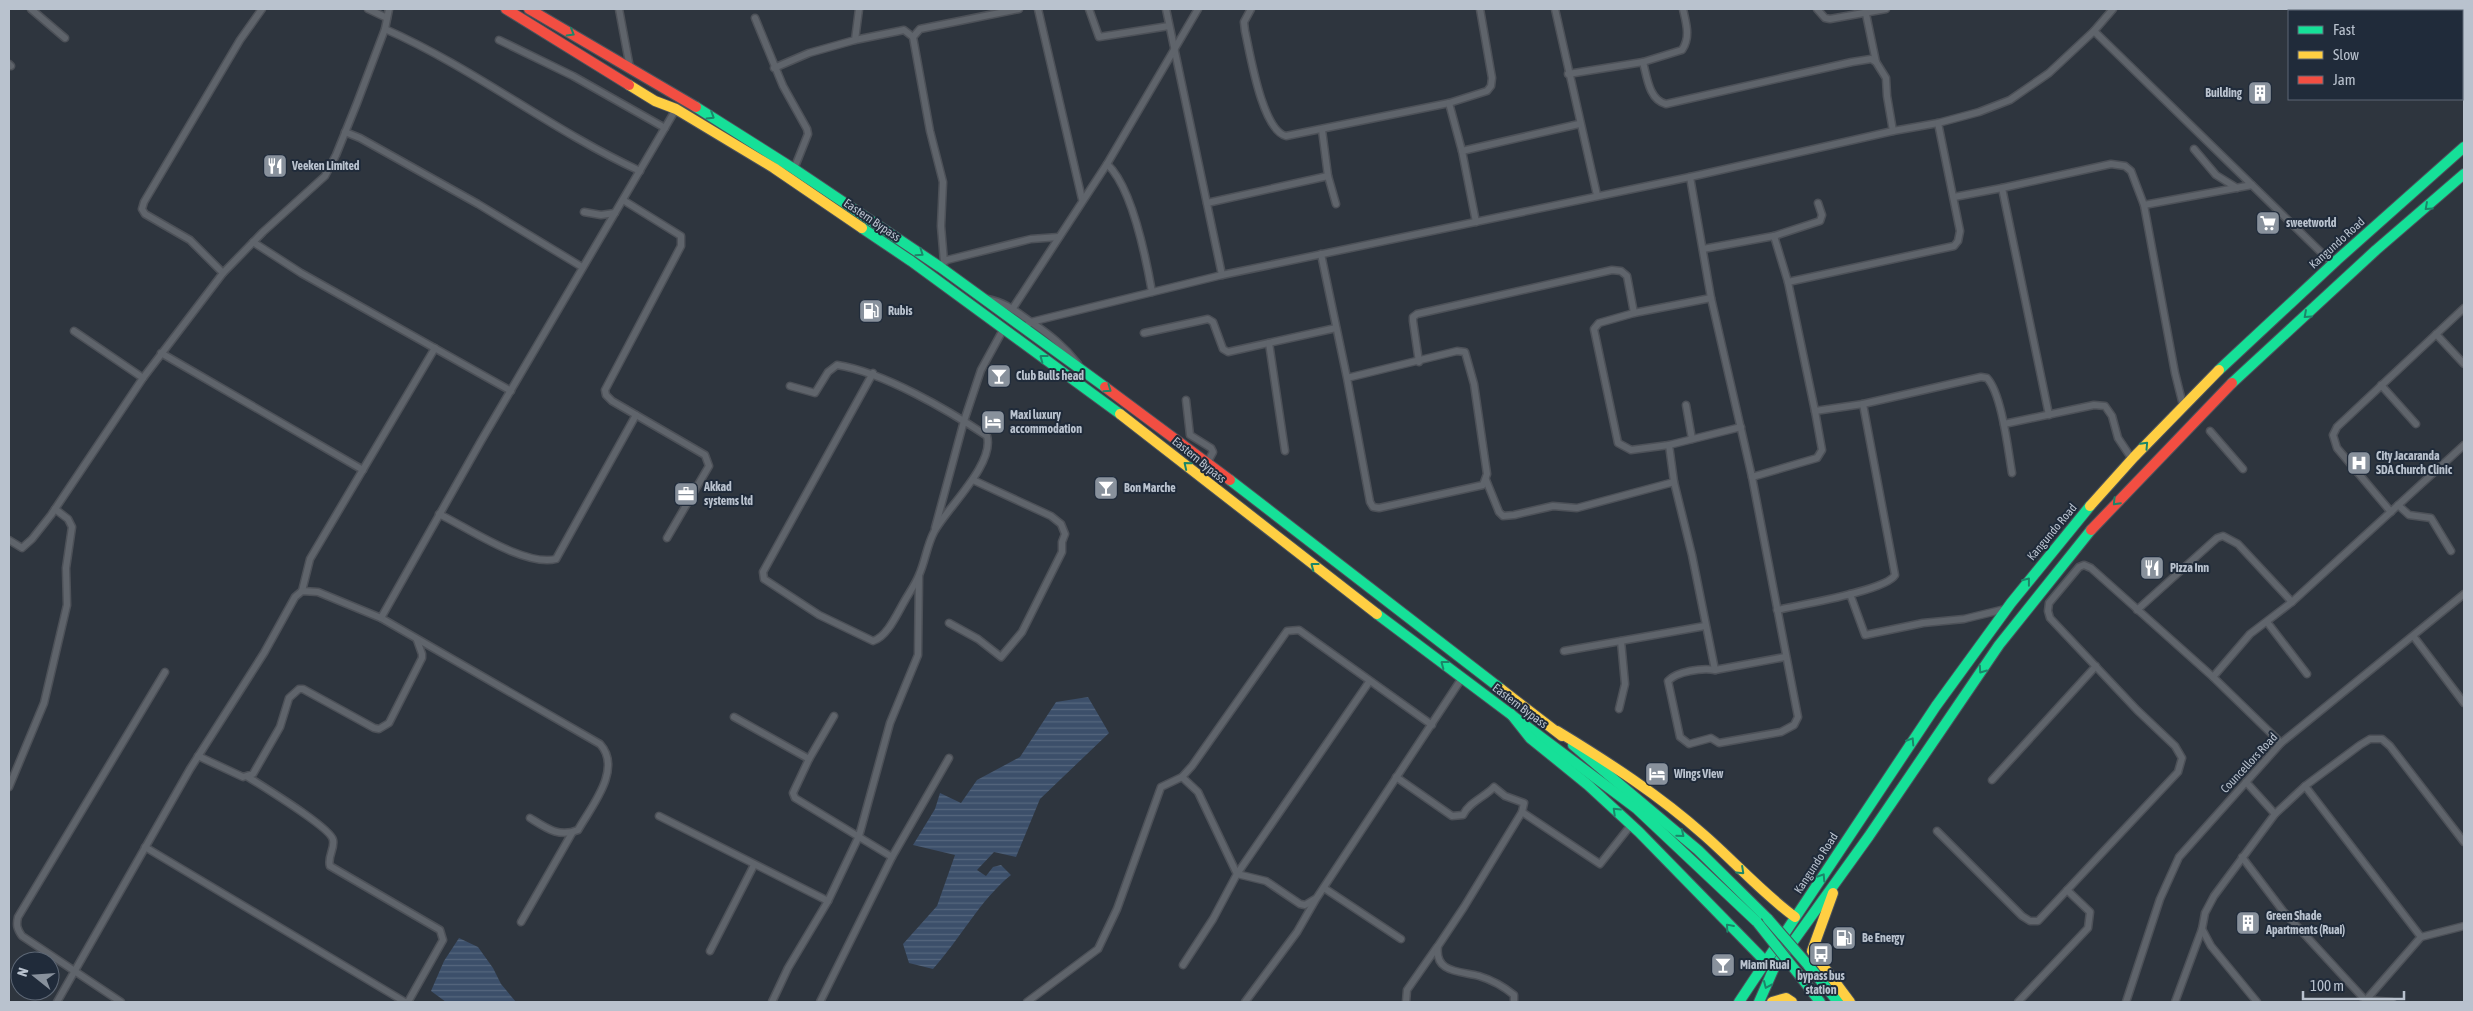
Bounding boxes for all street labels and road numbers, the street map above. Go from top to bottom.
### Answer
street label: Eastern Bypass [841,196,903,244]
street label: Kangundo Road [2306,214,2368,272]
street label: Eastern Bypass [1169,434,1229,486]
street label: Kangundo Road [2024,501,2080,563]
street label: Eastern Bypass [1490,681,1550,731]
street label: Councellors Road [2218,730,2280,796]
street label: Kangundo Road [1791,830,1841,896]

